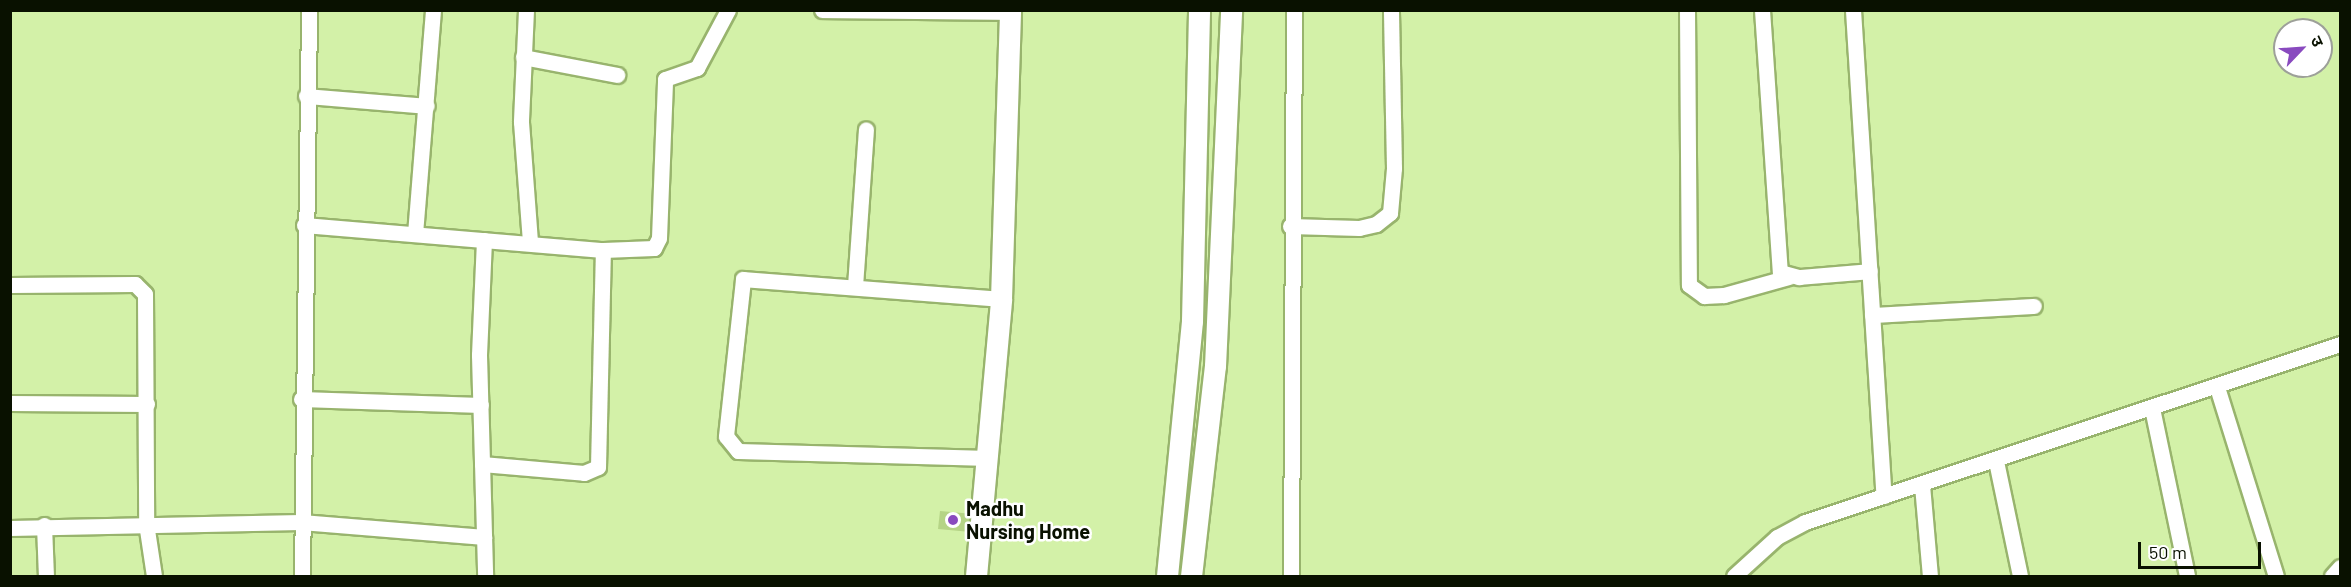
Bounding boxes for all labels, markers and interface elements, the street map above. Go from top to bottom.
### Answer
north arrow [2273,18,2333,78]
text: उ [2307,33,2329,49]
place label: Madhu Nursing Home [966,496,1090,543]
marker: Madhu Nursing Home [944,511,962,529]
scale bar [2141,530,2264,568]
text: 50 m [2149,541,2187,563]

